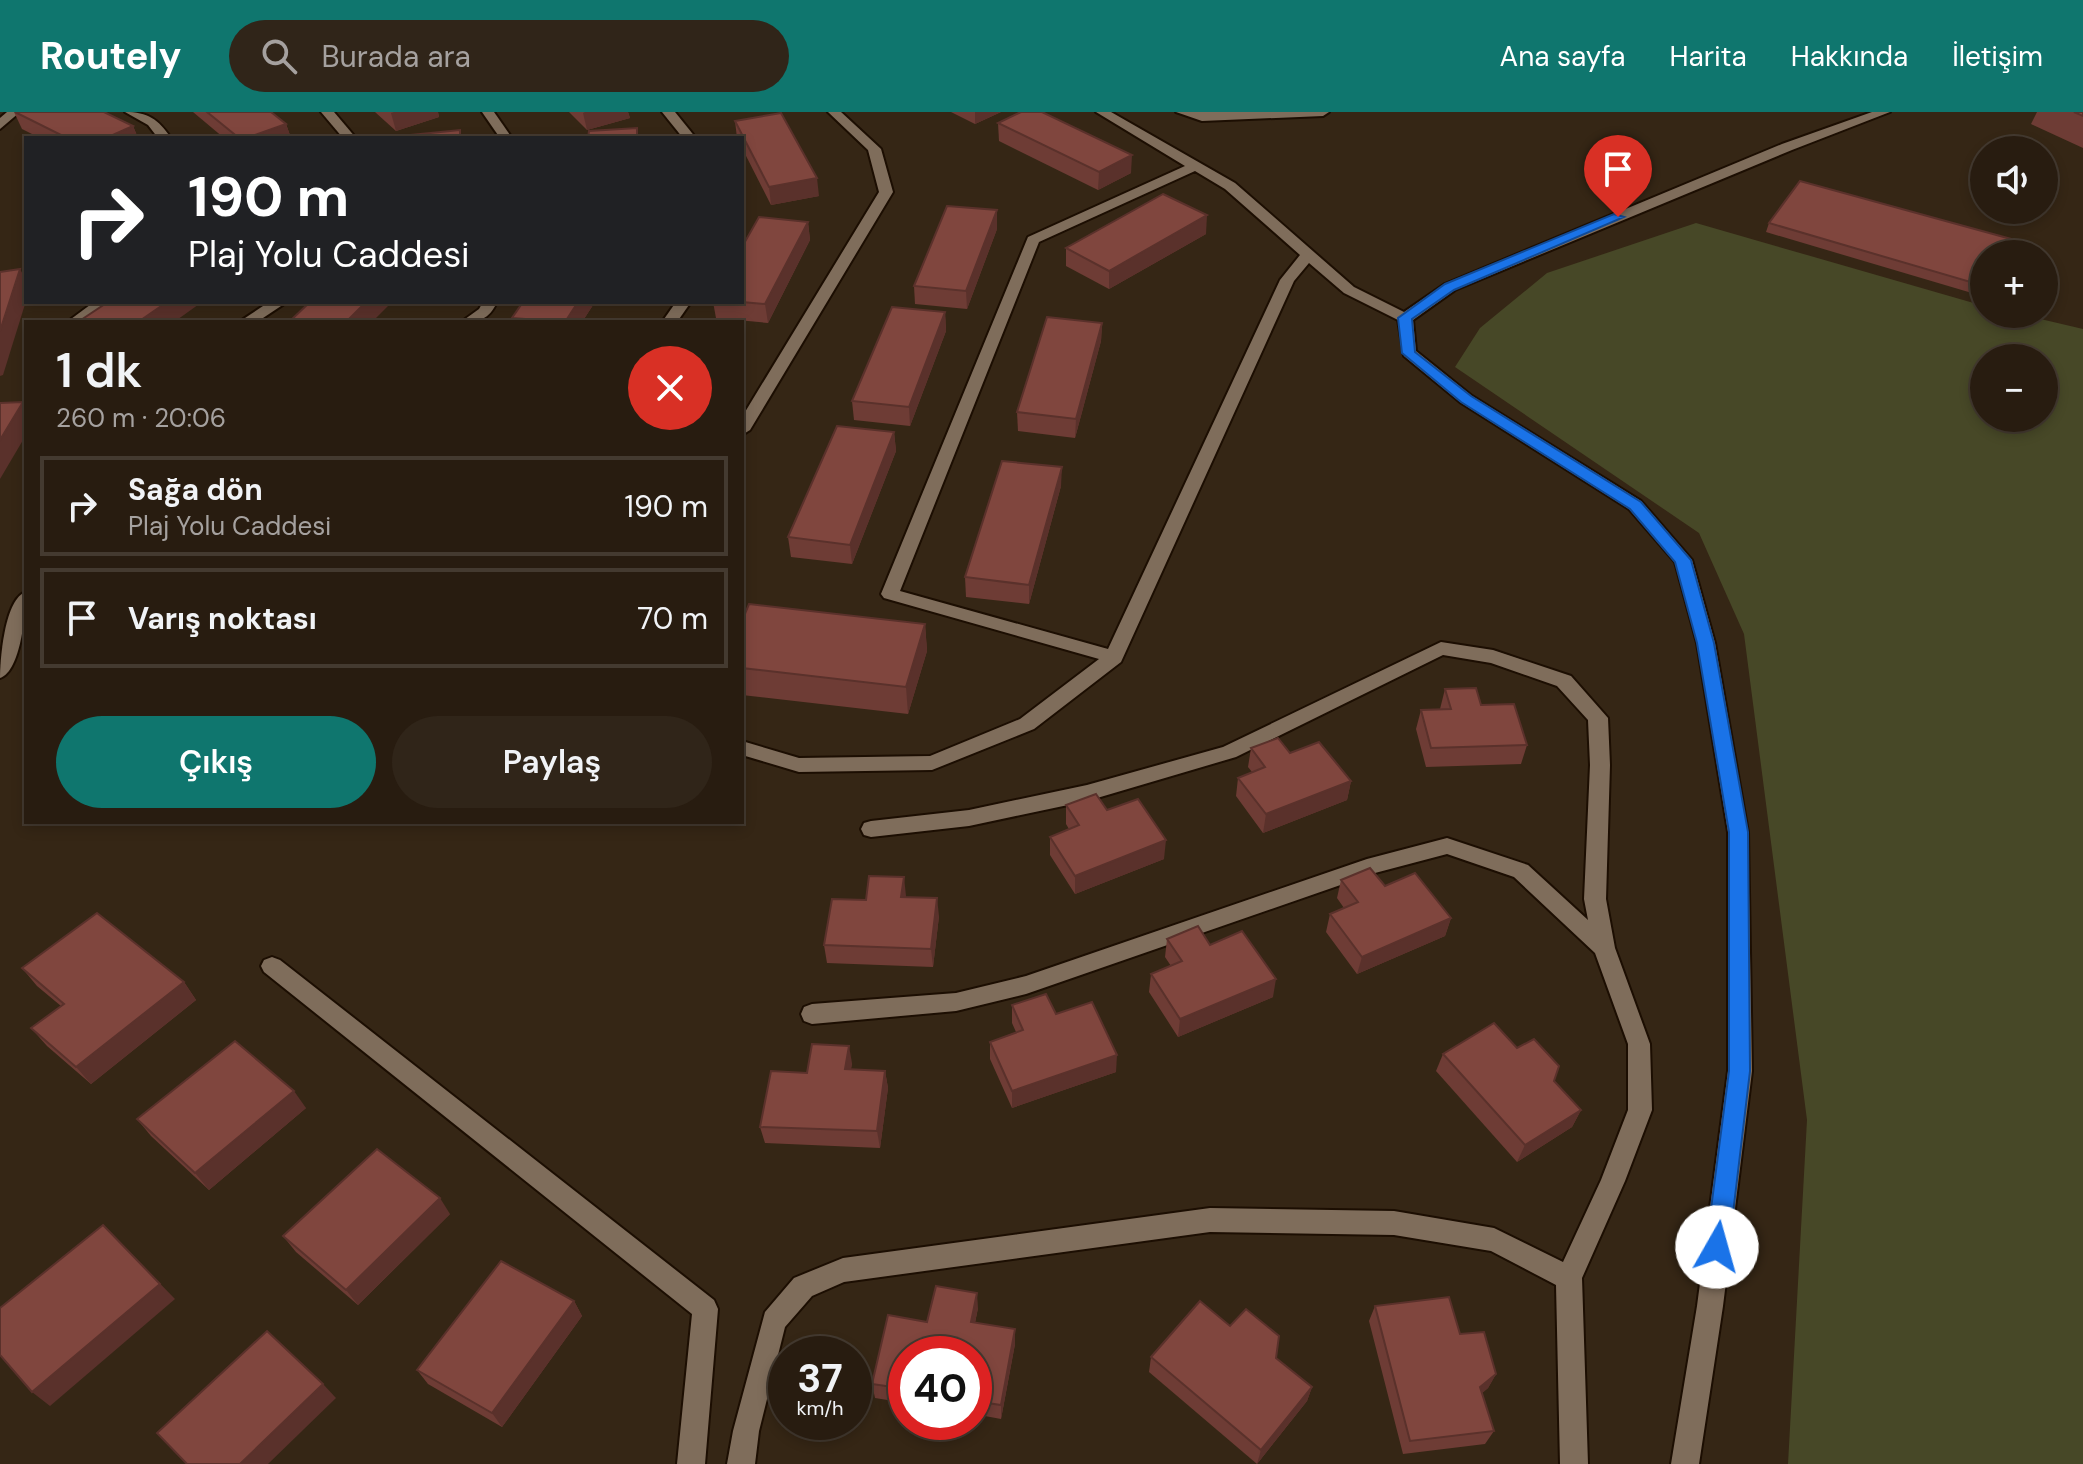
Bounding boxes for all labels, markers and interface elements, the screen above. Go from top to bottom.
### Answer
search box [229,20,789,92]
text: Routely [40,31,181,81]
icon: search [257,34,301,78]
text: Burada ara [321,37,471,76]
text: Ana sayfa [1500,38,1626,75]
text: Harita [1670,38,1747,75]
text: Hakkında [1791,38,1908,75]
text: İletişim [1952,38,2043,75]
pin [1584,135,1652,217]
map controls [1970,136,2058,432]
button: sound [1970,136,2058,224]
icon: arrive [1596,147,1640,191]
text: 190 m [188,160,349,233]
icon: right [56,168,160,272]
text: Plaj Yolu Caddesi [188,231,469,278]
button: + [1970,240,2058,328]
text: 1 dk [56,339,142,402]
button: − [1970,344,2058,432]
button: close [628,346,712,430]
text: 260 m · 20:06 [56,401,226,435]
text: Sağa dön [128,470,263,509]
icon: right [60,484,104,528]
text: 190 m [625,487,708,526]
text: Plaj Yolu Caddesi [128,509,331,543]
icon: arrive [60,596,104,640]
text: Varış noktası [128,599,317,638]
text: 70 m [637,599,708,638]
button: Çıkış [56,716,376,808]
button: Paylaş [392,716,712,808]
position arrow [1675,1205,1759,1289]
speed limit sign: 40 [888,1336,992,1440]
text: 37 [797,1352,843,1404]
text: km/h [796,1395,844,1421]

